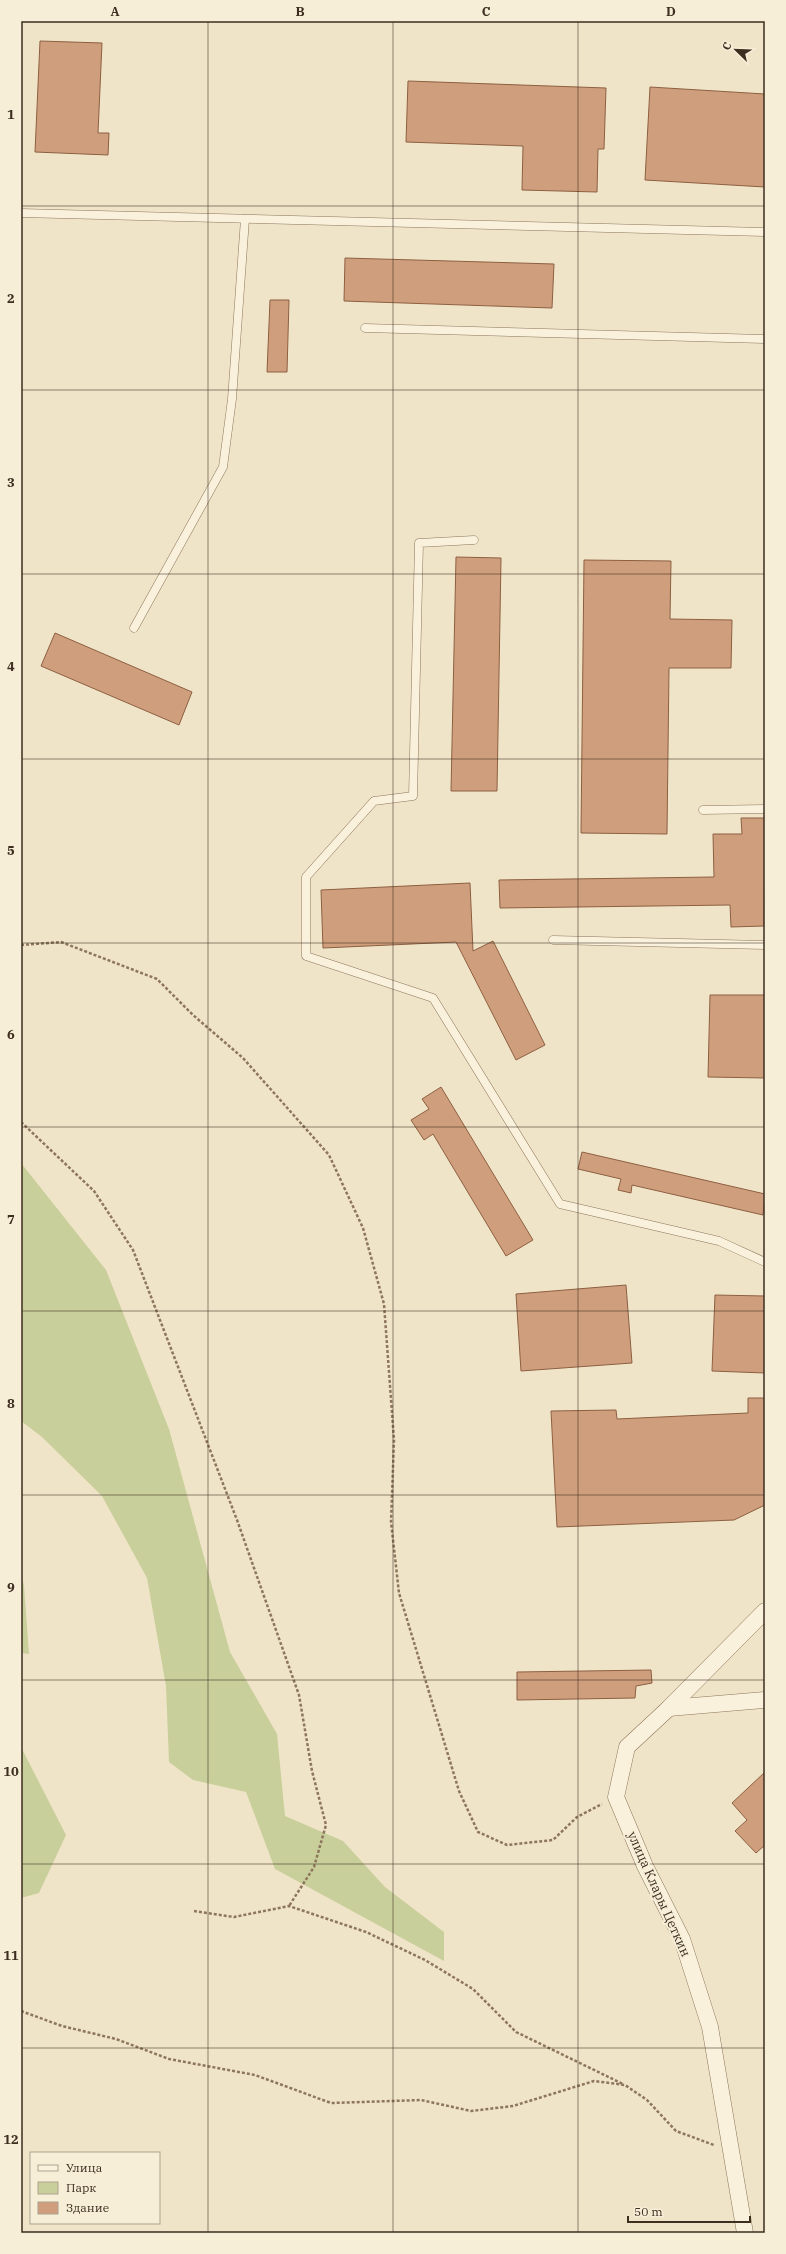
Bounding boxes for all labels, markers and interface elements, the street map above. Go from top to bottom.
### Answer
text: A [110,3,120,20]
text: B [295,3,305,20]
text: C [482,3,491,20]
text: D [666,3,676,20]
north arrow [716,30,756,70]
text: С [719,40,735,52]
text: 1 [7,106,15,123]
text: 2 [7,290,15,307]
text: 3 [7,474,15,491]
text: 4 [7,658,15,675]
text: 5 [7,842,15,859]
text: 6 [7,1026,15,1043]
text: 7 [7,1211,15,1228]
text: 8 [7,1395,15,1412]
text: 9 [7,1579,15,1596]
text: 10 [3,1763,19,1780]
street label: улица Клары Цеткин [624,1829,694,1959]
text: 11 [3,1947,19,1964]
text: 12 [3,2131,19,2148]
legend [30,2152,160,2224]
text: Улица [66,2160,103,2175]
text: Парк [66,2180,96,2195]
scale bar [628,2198,750,2224]
text: Здание [66,2200,109,2215]
text: 50 m [634,2204,663,2219]

